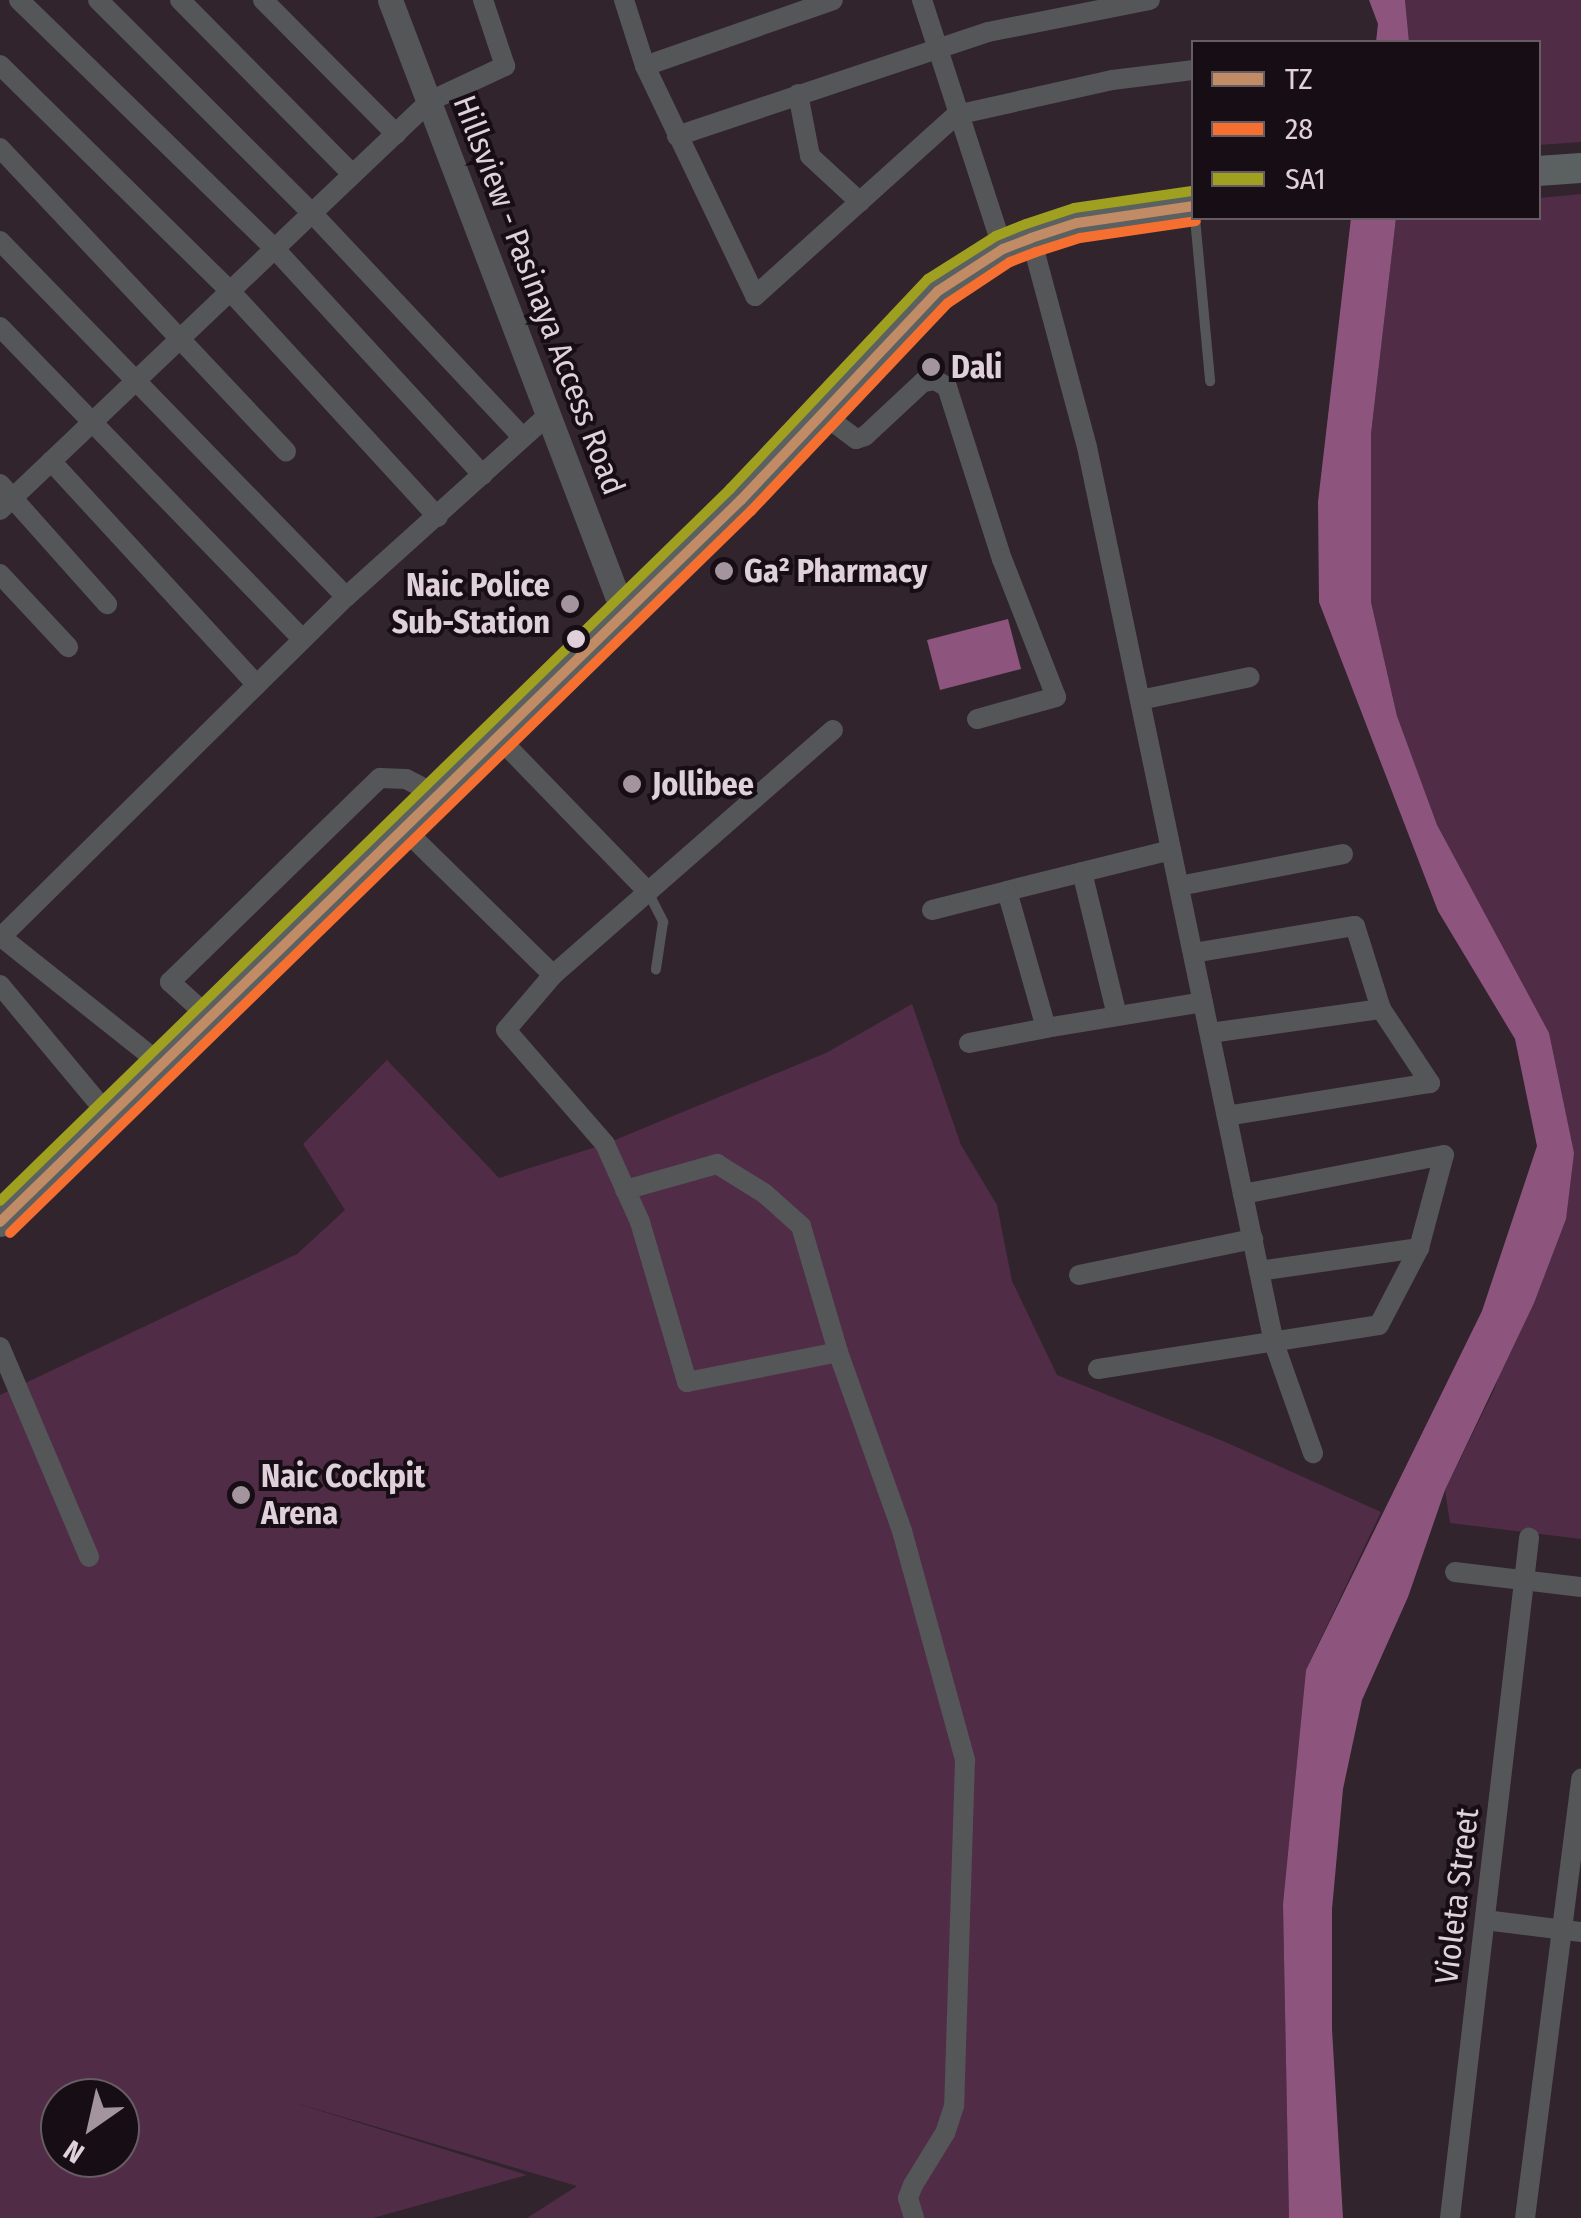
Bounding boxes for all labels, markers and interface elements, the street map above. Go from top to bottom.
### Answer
legend [1191,40,1541,220]
text: TZ [1285,61,1313,97]
street label: Hillsview - Pasinaya Access Road [445,90,633,500]
text: 28 [1285,111,1313,147]
text: SA1 [1285,161,1326,197]
place label: Dali [951,348,1002,386]
marker: Dali [920,356,942,378]
place label: Ga² Pharmacy [744,552,927,590]
marker: Ga² Pharmacy [713,560,735,582]
place label: Naic Police Sub-Station [392,567,550,642]
marker: Naic Police Sub-Station [559,593,581,615]
unlabelled marker [566,629,586,649]
place label: Jollibee [652,765,754,803]
marker: Jollibee [621,773,643,795]
place label: Naic Cockpit Arena [261,1458,425,1533]
marker: Naic Cockpit Arena [230,1484,252,1506]
street label: Violeta Street [1427,1806,1487,1986]
north arrow [40,2078,140,2178]
text: N [58,2133,90,2170]

